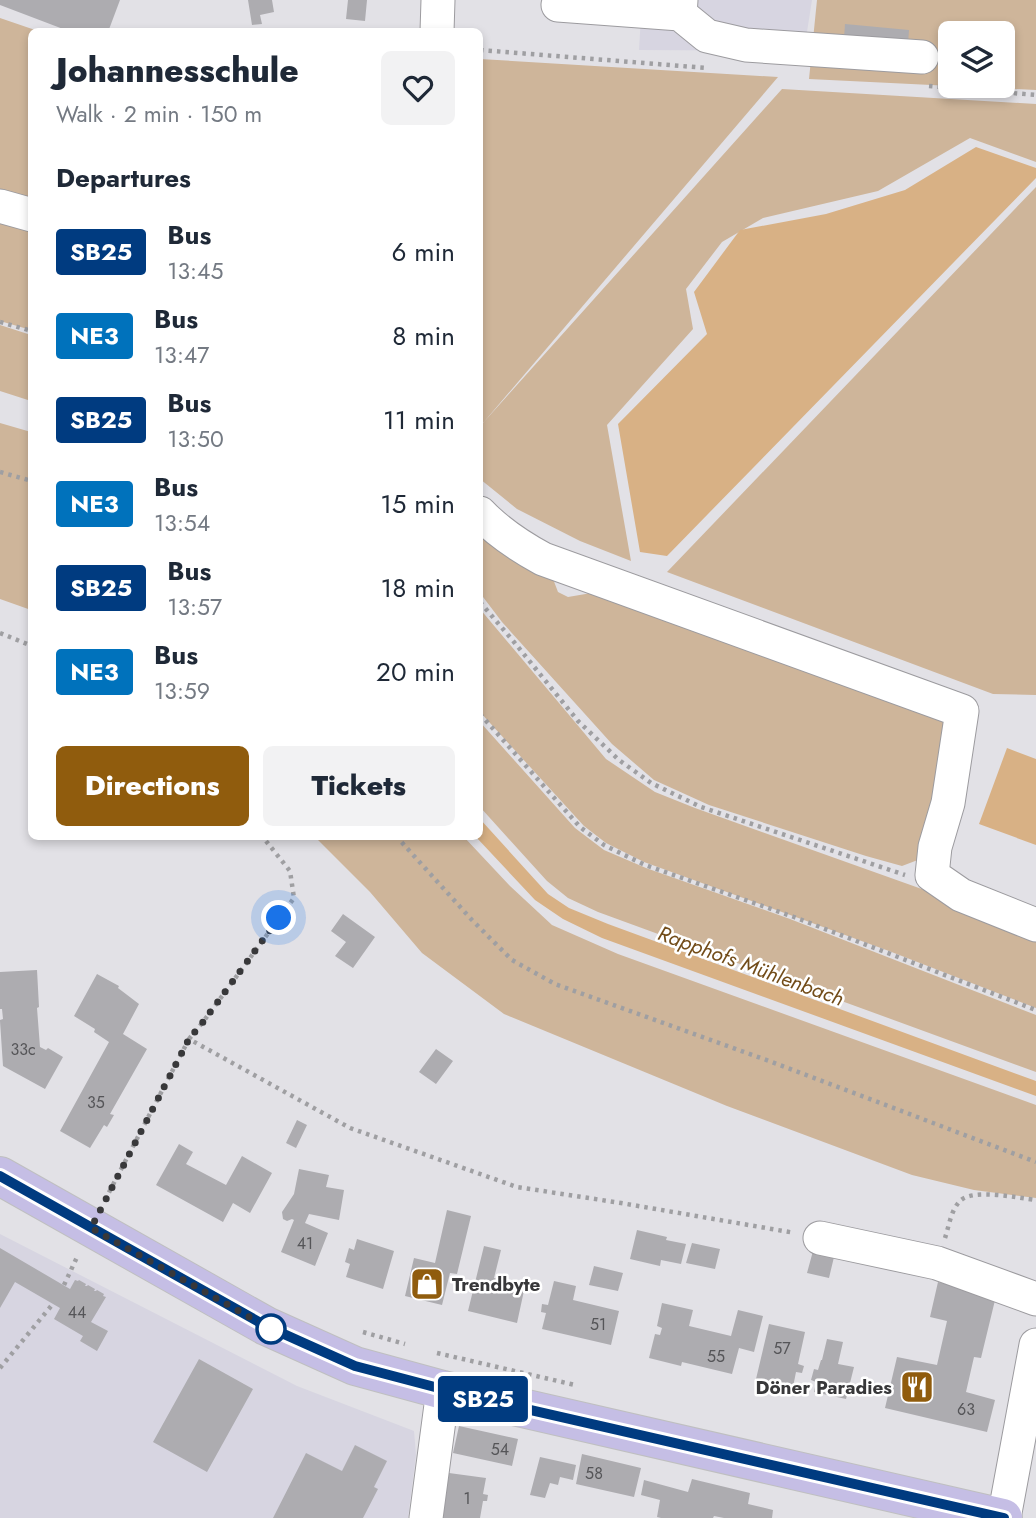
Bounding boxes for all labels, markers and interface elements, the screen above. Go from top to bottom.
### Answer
map controls [938,21,1015,98]
button: layers [938,21,1015,98]
text: Johannesschule [56,47,299,94]
button: heart [381,51,455,125]
text: Walk · 2 min · 150 m [56,97,262,131]
text: Departures [56,159,191,197]
text: Bus [167,216,211,254]
text: 6 min [392,233,455,271]
text: SB25 [70,234,132,269]
text: 13:45 [167,254,223,288]
text: Bus [154,300,198,338]
text: 8 min [392,317,455,355]
text: NE3 [70,318,119,353]
text: 13:47 [154,338,209,372]
text: Bus [167,384,211,422]
text: 11 min [383,401,455,439]
text: SB25 [70,402,132,437]
text: 13:50 [167,422,224,456]
text: Bus [154,468,198,506]
text: 15 min [380,485,455,523]
text: NE3 [70,486,119,521]
text: 13:54 [154,506,210,540]
text: Bus [167,552,211,590]
text: 18 min [381,569,455,607]
text: SB25 [70,570,132,605]
text: 13:57 [167,590,222,624]
text: Bus [154,636,198,674]
text: 20 min [376,653,455,691]
text: NE3 [70,654,119,689]
text: 13:59 [154,674,210,708]
button: Directions [56,746,249,826]
button: Tickets [263,746,455,826]
your location [261,900,296,935]
water label: Rapphofs Mühlenbach [654,918,848,1014]
house number: 33c [10,1038,36,1061]
house number: 35 [87,1091,105,1114]
house number: 41 [297,1232,313,1255]
shop icon: Trendbyte [408,1265,446,1303]
place label: Trendbyte [452,1271,541,1298]
house number: 44 [68,1301,86,1324]
house number: 51 [590,1313,606,1336]
unlabelled marker [256,1314,286,1344]
house number: 57 [773,1337,791,1360]
house number: 55 [707,1345,725,1368]
restaurant icon: Döner Paradies [898,1368,936,1406]
place label: Döner Paradies [755,1374,892,1401]
line badge: SB25 [434,1376,532,1422]
text: SB25 [452,1381,514,1416]
house number: 63 [957,1398,975,1421]
house number: 54 [491,1438,509,1461]
house number: 58 [585,1462,603,1485]
house number: 1 [463,1487,471,1510]

